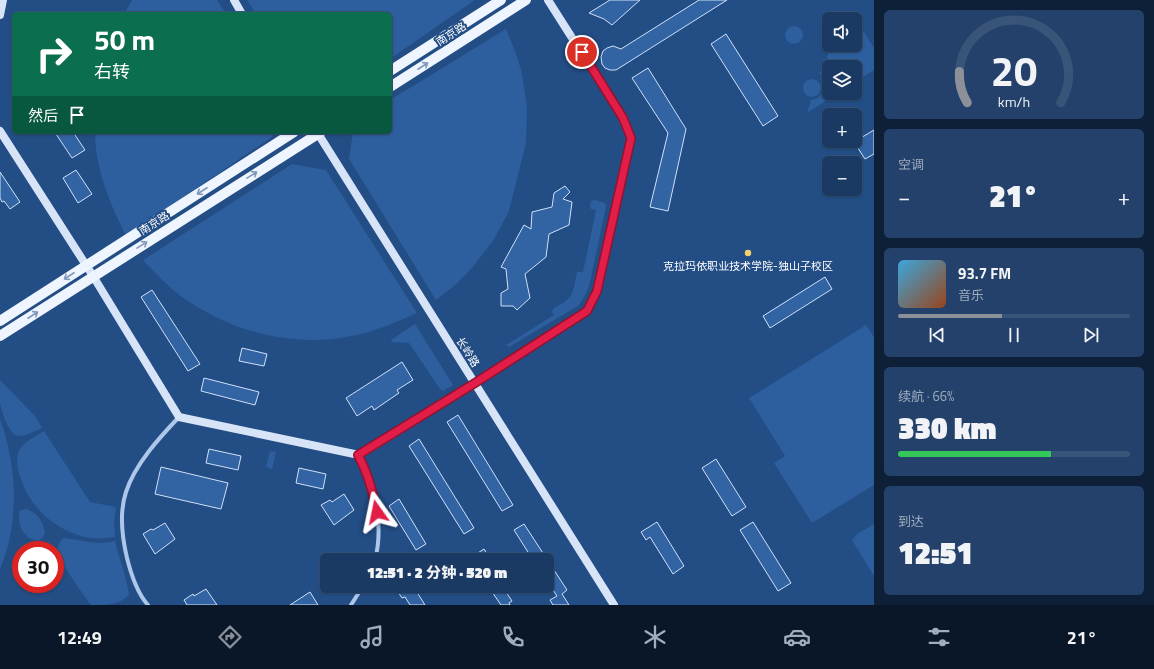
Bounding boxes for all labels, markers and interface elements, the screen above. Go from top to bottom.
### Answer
map controls [822,12,862,196]
button: sound [822,12,862,52]
text: 50 m [94,18,155,61]
street label: 南京路 [433,18,469,50]
icon: right [28,28,80,80]
pin [565,35,599,69]
text: 20 [991,38,1037,101]
icon: arrive [571,41,593,63]
text: 右转 [94,58,130,85]
button: layers [822,60,862,100]
one-way arrow [417,62,428,70]
text: km/h [998,90,1030,112]
text: 然后 [28,104,58,127]
icon: arrive [66,104,88,126]
button: + [822,108,862,148]
text: 空调 [898,154,924,174]
button: − [822,156,862,196]
one-way arrow [246,171,258,179]
text: 21° [989,173,1039,219]
text: − [898,180,910,214]
text: + [1118,180,1130,214]
one-way arrow [197,187,208,195]
street label: 南京路 [136,207,172,239]
one-way arrow [136,241,147,249]
marker: 克拉玛依职业技术学院-独山子校区 [743,248,753,258]
place label: 克拉玛依职业技术学院-独山子校区 [663,258,833,274]
text: 93.7 FM [958,262,1011,285]
one-way arrow [64,272,75,280]
text: 音乐 [958,285,984,305]
one-way arrow [27,311,38,319]
icon: previous [926,324,948,346]
icon: pause [1003,324,1025,346]
icon: next [1080,324,1102,346]
street label: 长岭路 [452,334,484,370]
text: 续航 · 66% [898,386,954,406]
text: 330 km [898,405,996,451]
position arrow [356,491,398,533]
text: 到达 [898,511,924,531]
text: 12:51 [898,530,973,576]
speed limit sign: 30 [12,541,64,593]
text: 12:51 · 2 分钟 · 520 m [367,561,507,584]
icon: directions [216,623,244,651]
icon: music [358,623,386,651]
icon: phone [499,623,527,651]
icon: climate [641,623,669,651]
icon: car [783,623,811,651]
icon: filters [925,623,953,651]
text: 12:49 [57,624,102,651]
text: 21° [1067,624,1097,651]

